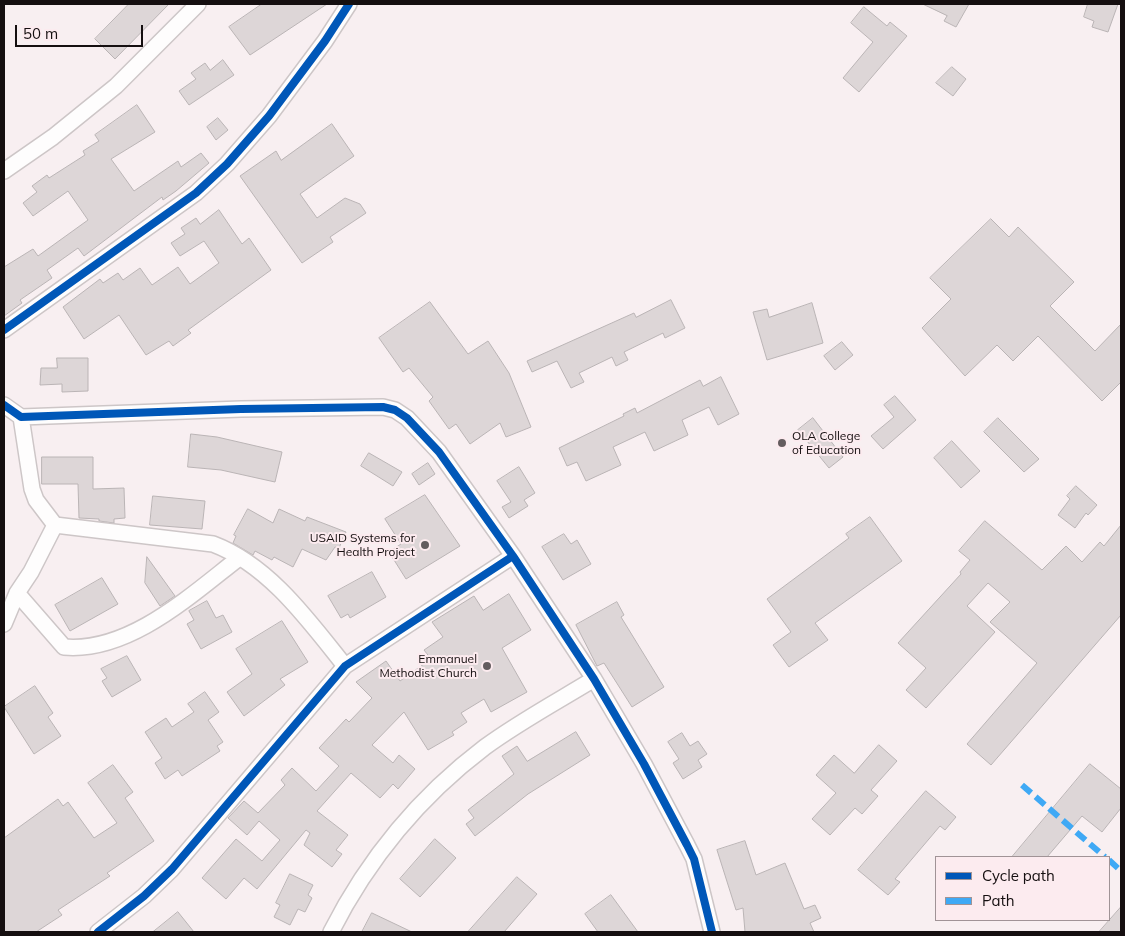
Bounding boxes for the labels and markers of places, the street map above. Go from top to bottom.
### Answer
place label: OLA College of Education [792,429,861,457]
marker: OLA College of Education [776,437,788,449]
place label: USAID Systems for Health Project [310,531,415,559]
marker: USAID Systems for Health Project [419,539,431,551]
place label: Emmanuel Methodist Church [379,652,477,680]
marker: Emmanuel Methodist Church [481,660,493,672]

